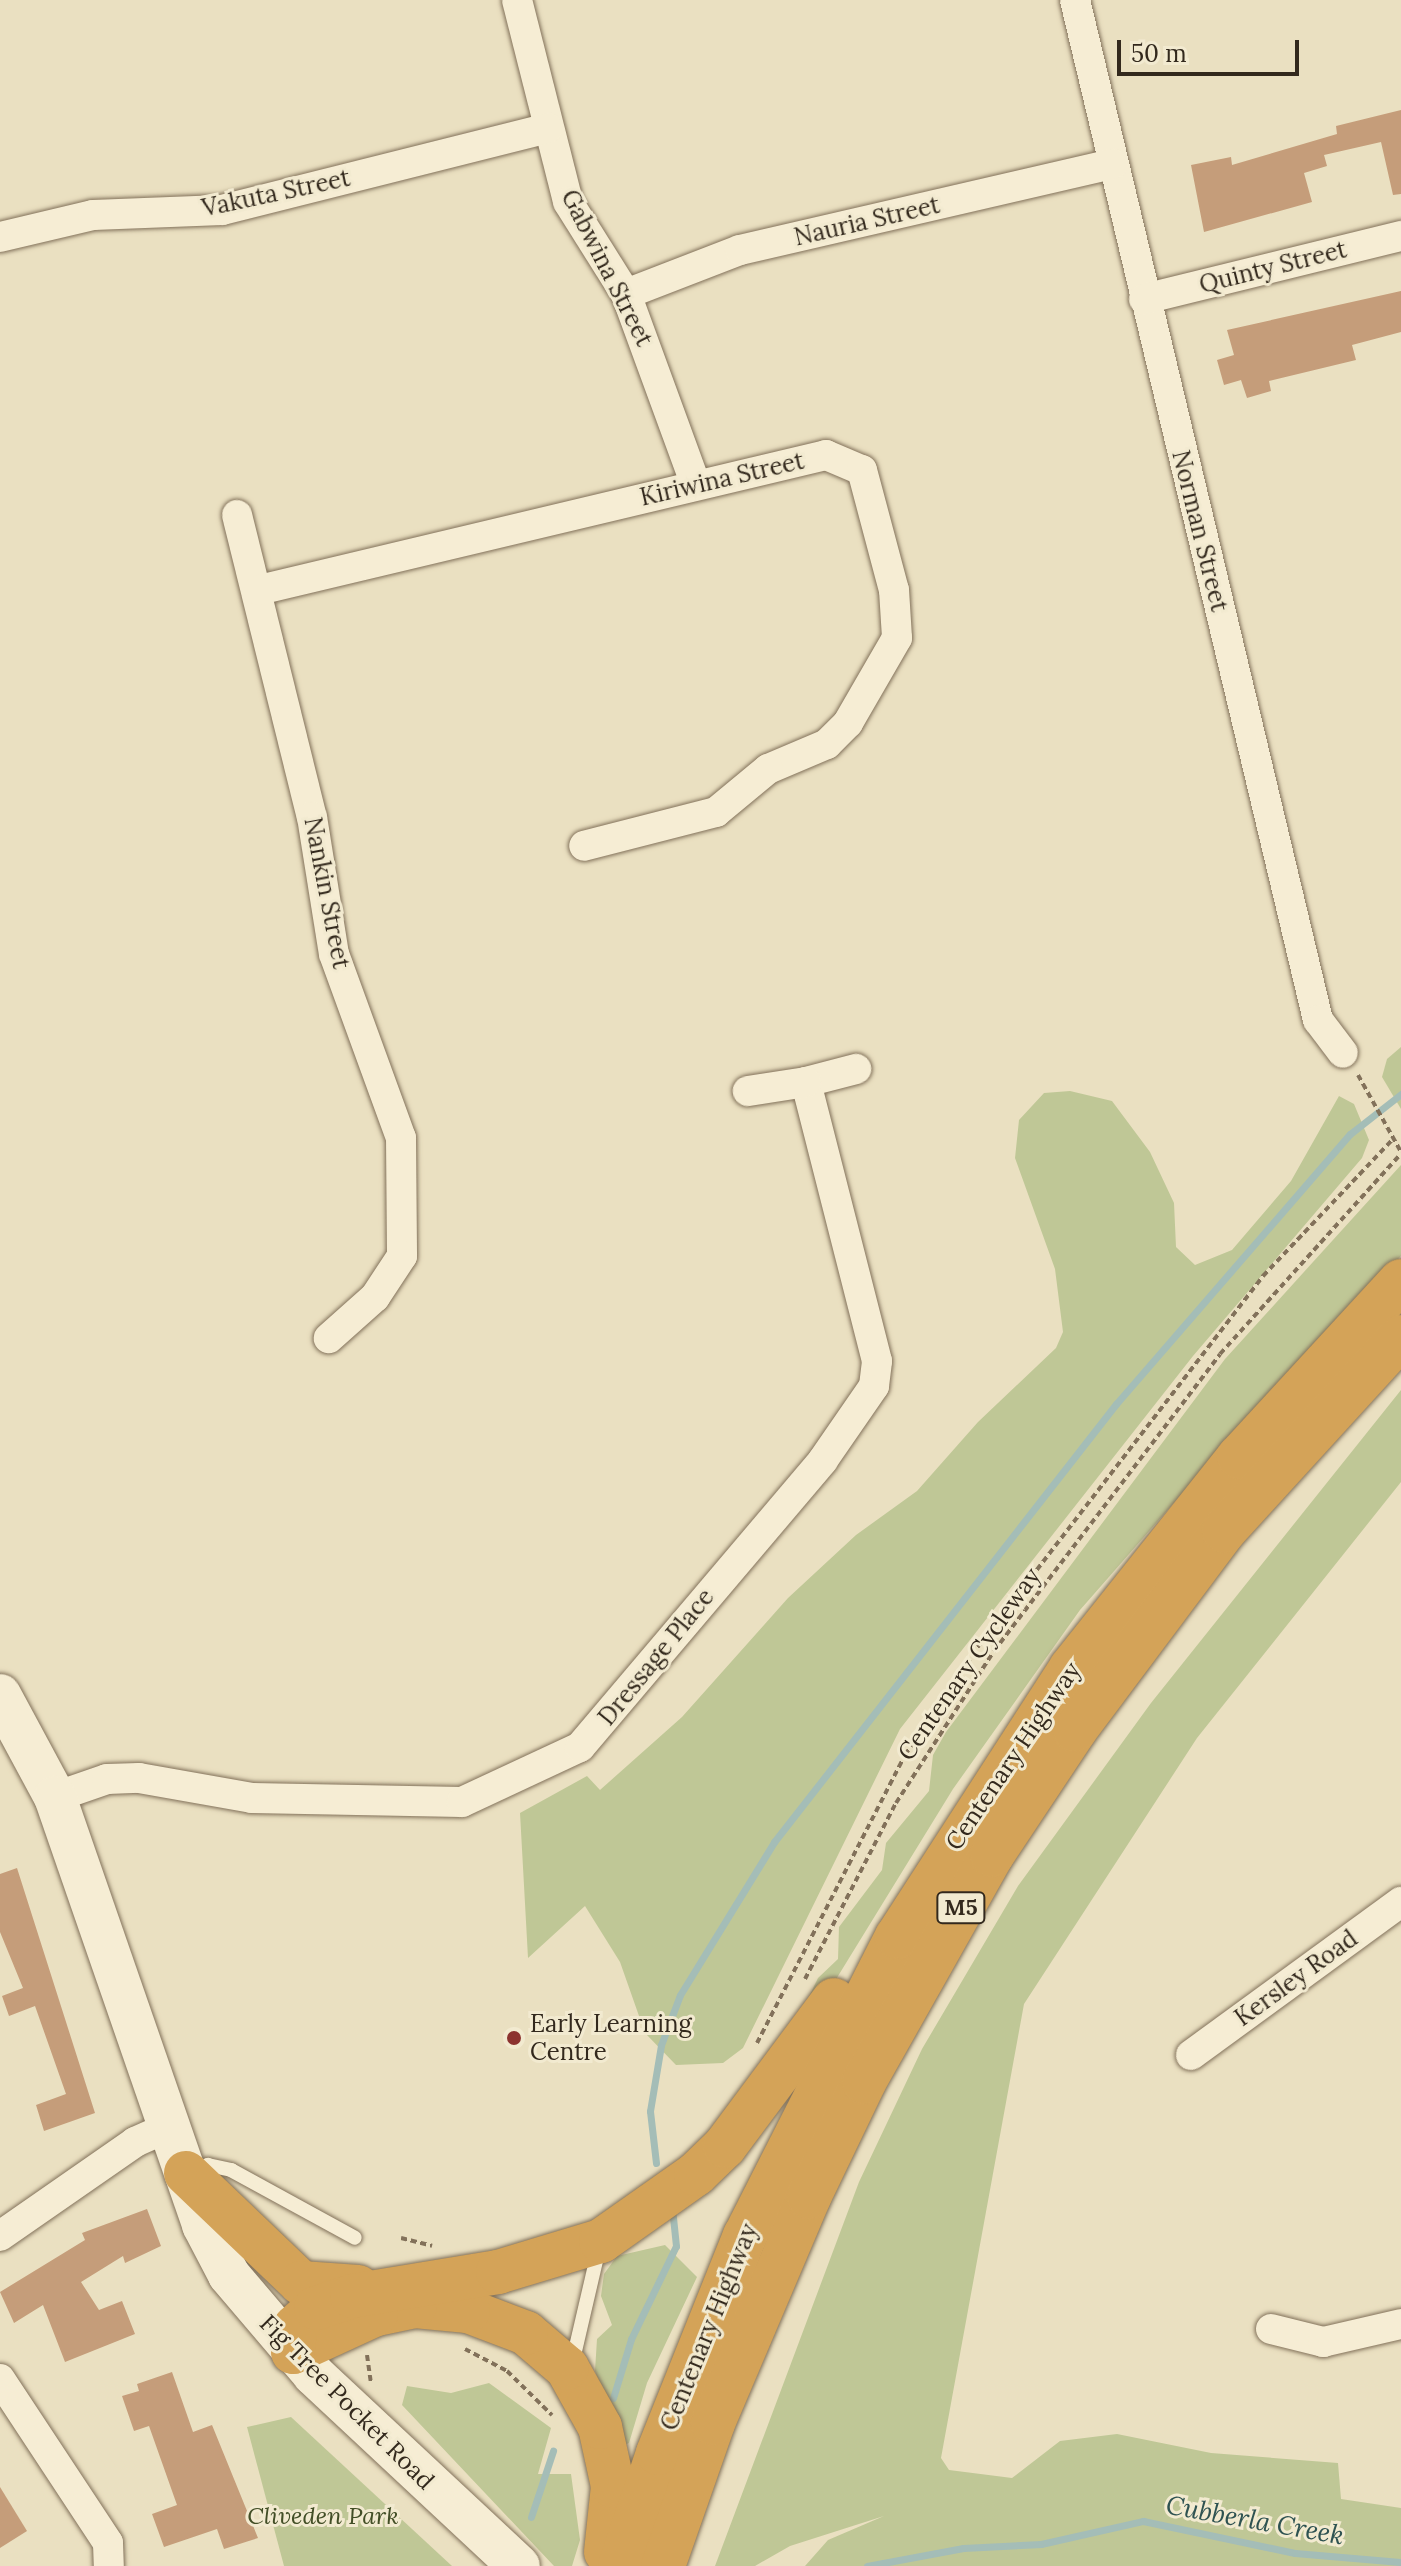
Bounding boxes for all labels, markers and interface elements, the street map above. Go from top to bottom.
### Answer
scale bar [1121,24,1303,74]
text: 50 m [1131,38,1187,69]
street label: Vakuta Street [199,163,353,223]
street label: Gabwina Street [555,185,659,351]
street label: Nauria Street [791,190,943,252]
street label: Quinty Street [1196,235,1350,299]
street label: Kiriwina Street [637,446,807,512]
street label: Norman Street [1166,447,1234,615]
street label: Nankin Street [298,815,356,971]
street label: Centenary Cycleway [892,1562,1046,1766]
street label: Dressage Place [592,1583,720,1731]
street label: Centenary Highway [939,1657,1087,1855]
road number: M5 [935,1890,987,1926]
street label: Kersley Road [1229,1924,1363,2032]
place label: Early Learning Centre [530,2010,692,2066]
marker: Early Learning Centre [505,2029,523,2047]
street label: Centenary Highway [654,2219,764,2435]
street label: Fig Tree Pocket Road [254,2309,440,2495]
water label: Cubberla Creek [1164,2489,1346,2551]
park label: Cliveden Park [247,2502,399,2530]

